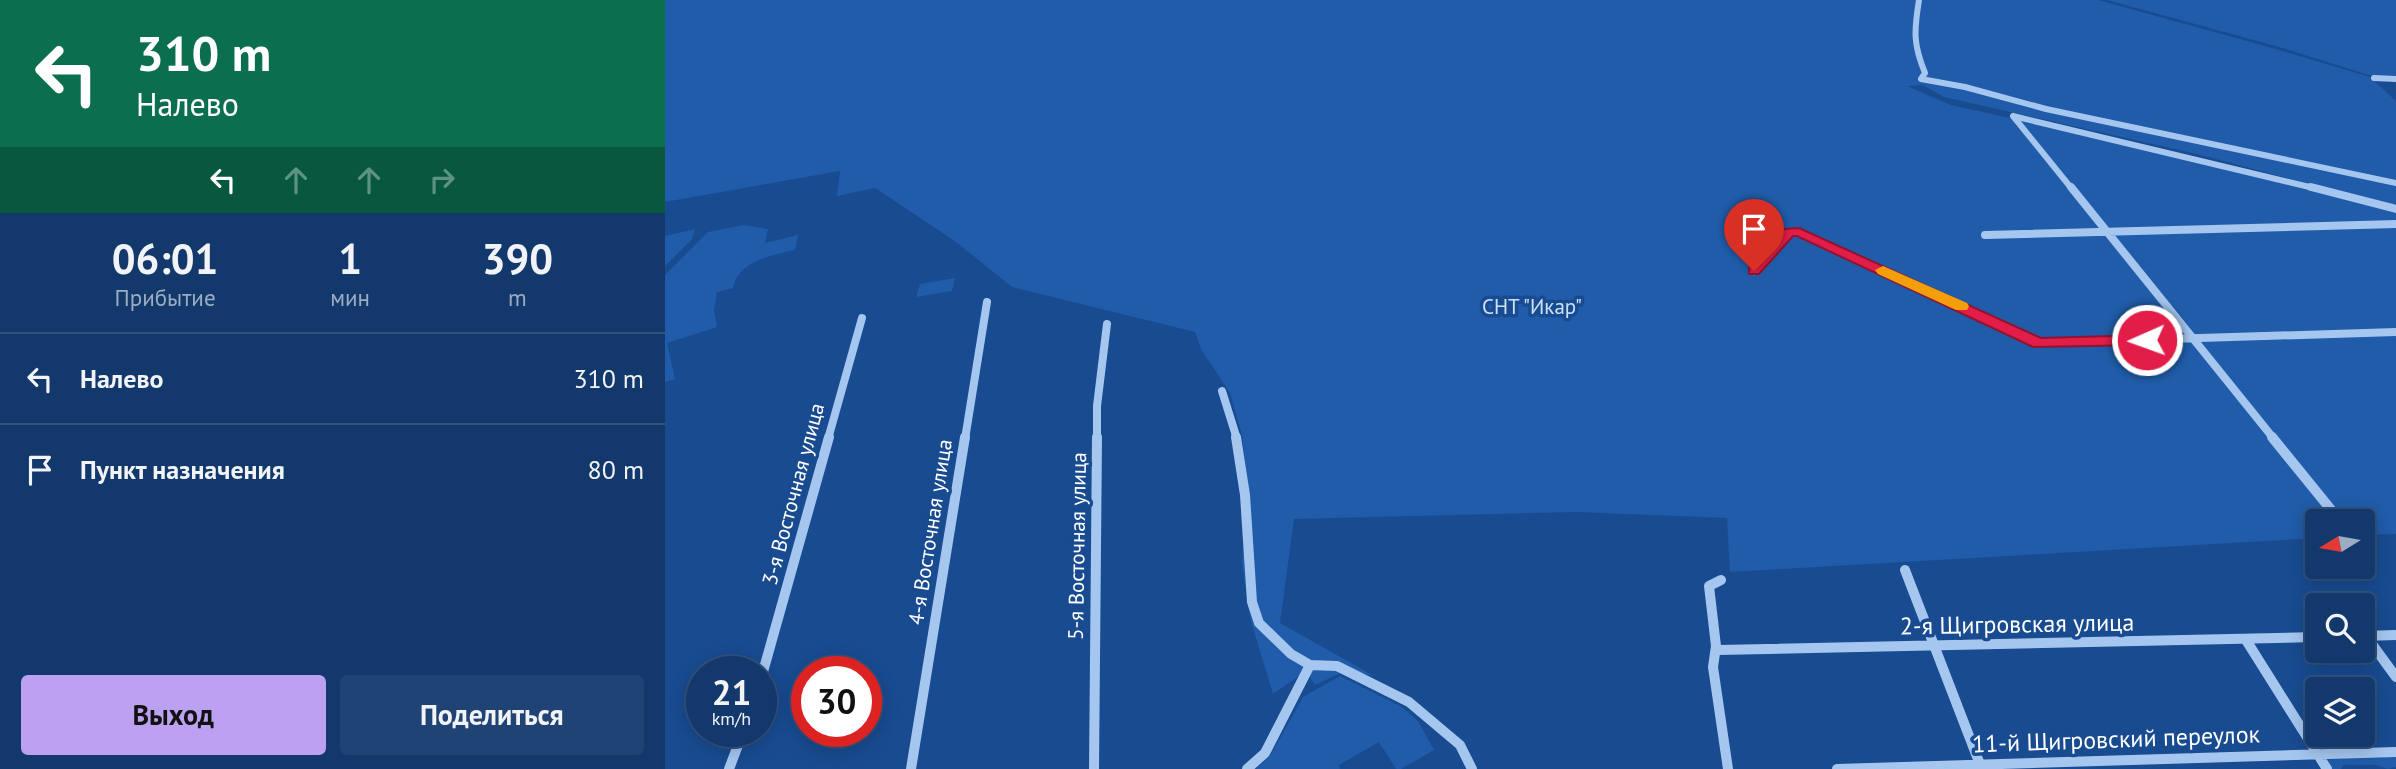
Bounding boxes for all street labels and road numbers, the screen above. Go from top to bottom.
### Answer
street label: 3-я Восточная улица [756,400,830,588]
street label: 4-я Восточная улица [902,437,958,627]
street label: 5-я Восточная улица [1062,452,1092,640]
street label: 2-я Щигровская улица [1900,606,2134,642]
street label: 11-й Щигровский переулок [1972,718,2261,760]

